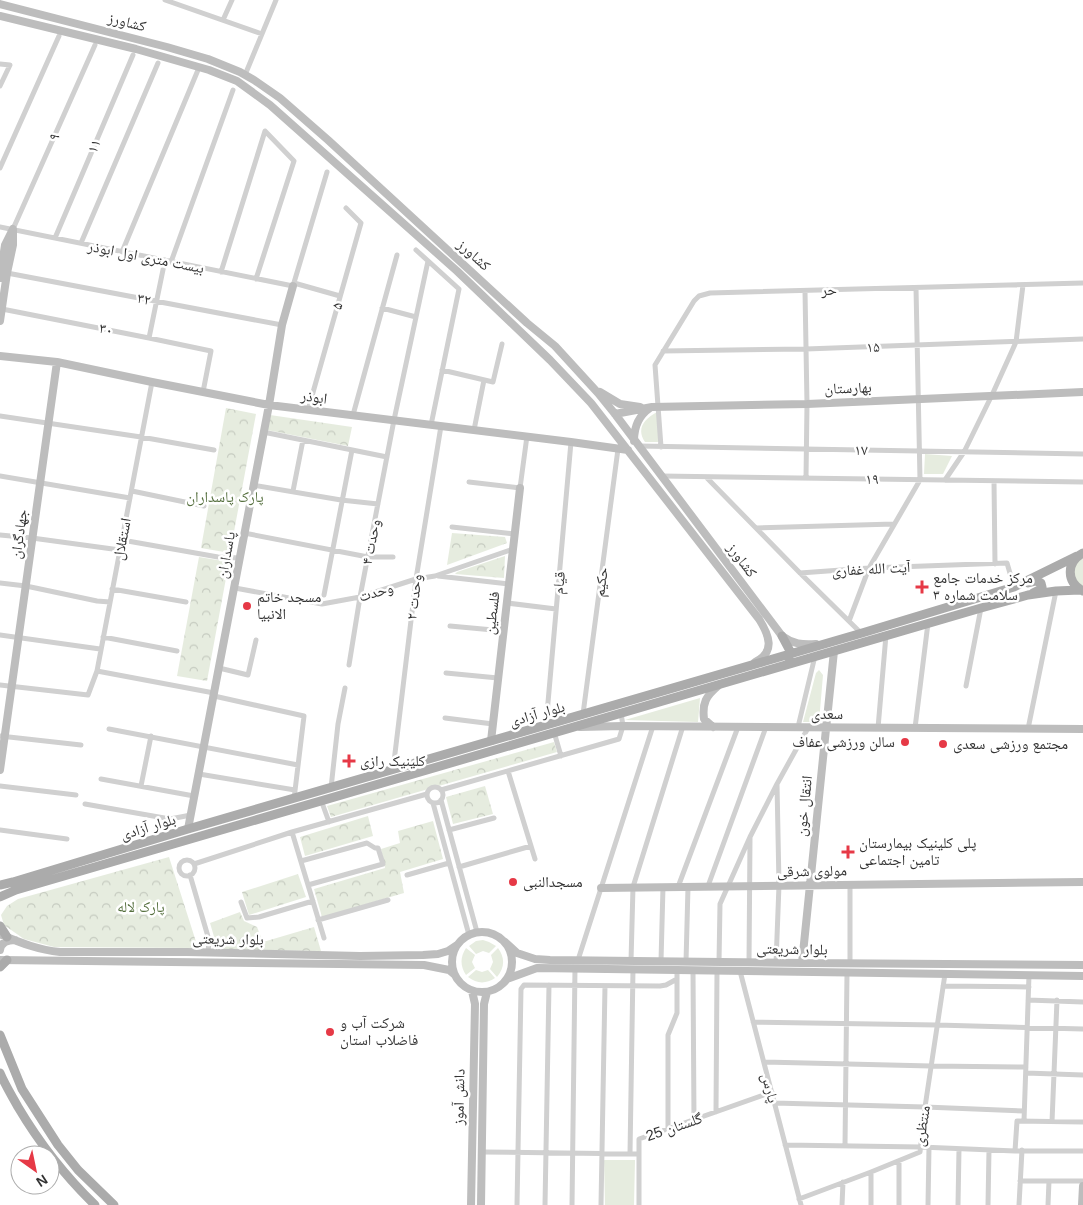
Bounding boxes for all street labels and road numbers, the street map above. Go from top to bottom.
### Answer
street label: کشاورز [105,8,148,35]
street label: ۹ [44,130,63,143]
street label: ۱۱ [83,136,104,155]
street label: کشاورز [453,235,494,275]
street label: بیست متری اول ابوذر [85,237,206,278]
street label: حر [820,281,838,299]
street label: ۳۲ [136,289,153,308]
street label: ۵ [327,300,346,311]
street label: ۳۰ [98,319,114,338]
street label: ۱۵ [866,338,880,355]
street label: بهارستان [824,378,872,399]
street label: ابوذر [299,386,328,408]
street label: ۱۷ [854,441,868,458]
street label: ۱۹ [865,470,879,487]
street label: جهادگران [7,508,32,560]
street label: استقلال [109,516,136,562]
street label: وحدت ۴ [358,518,384,566]
street label: پاسداران [213,530,240,580]
street label: کشاورز [723,538,761,581]
street label: آیت الله غفاری [831,558,912,581]
street label: حکیم [590,566,613,598]
street label: قیام [549,571,570,595]
street label: وحدت ۲ [402,573,426,621]
street label: وحدت [357,578,395,606]
street label: فلسطین [480,590,505,636]
street label: بلوار آزادی [507,698,567,731]
street label: سعدی [811,705,843,724]
street label: انتقال خون [792,775,817,837]
street label: بلوار آزادی [118,810,178,845]
street label: مولوی شرقی [777,861,847,882]
street label: بلوار شریعتی [192,929,264,950]
street label: بلوار شریعتی [756,939,828,960]
street label: دانش آموز [449,1069,469,1126]
street label: پارس [757,1071,782,1105]
street label: منتظری [910,1104,935,1148]
street label: گلستان 25 [643,1109,705,1146]

